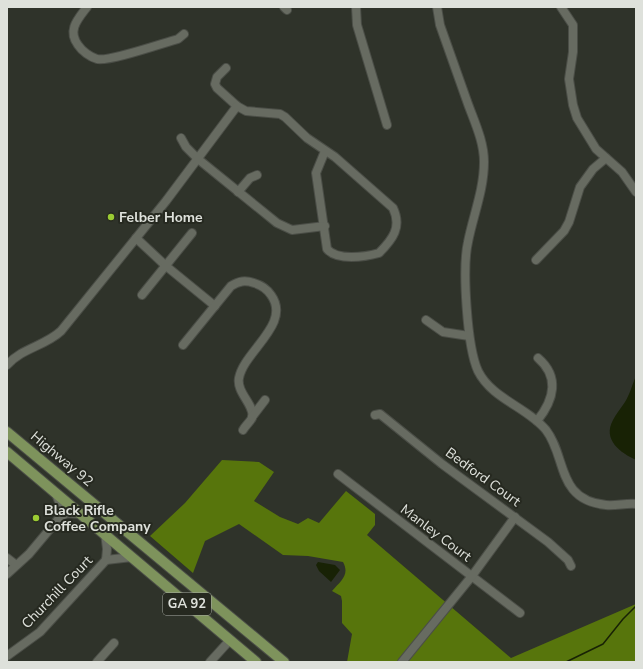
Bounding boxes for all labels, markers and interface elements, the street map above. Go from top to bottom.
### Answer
place label: Felber Home [119,208,203,227]
marker: Felber Home [106,212,116,222]
street label: Highway 92 [27,427,97,491]
street label: Bedford Court [441,443,525,511]
street label: Manley Court [397,500,476,566]
place label: Black Rifle Coffee Company [44,501,151,536]
marker: Black Rifle Coffee Company [31,513,41,523]
street label: Churchill Court [17,551,97,633]
road number: GA 92 [163,593,211,615]

